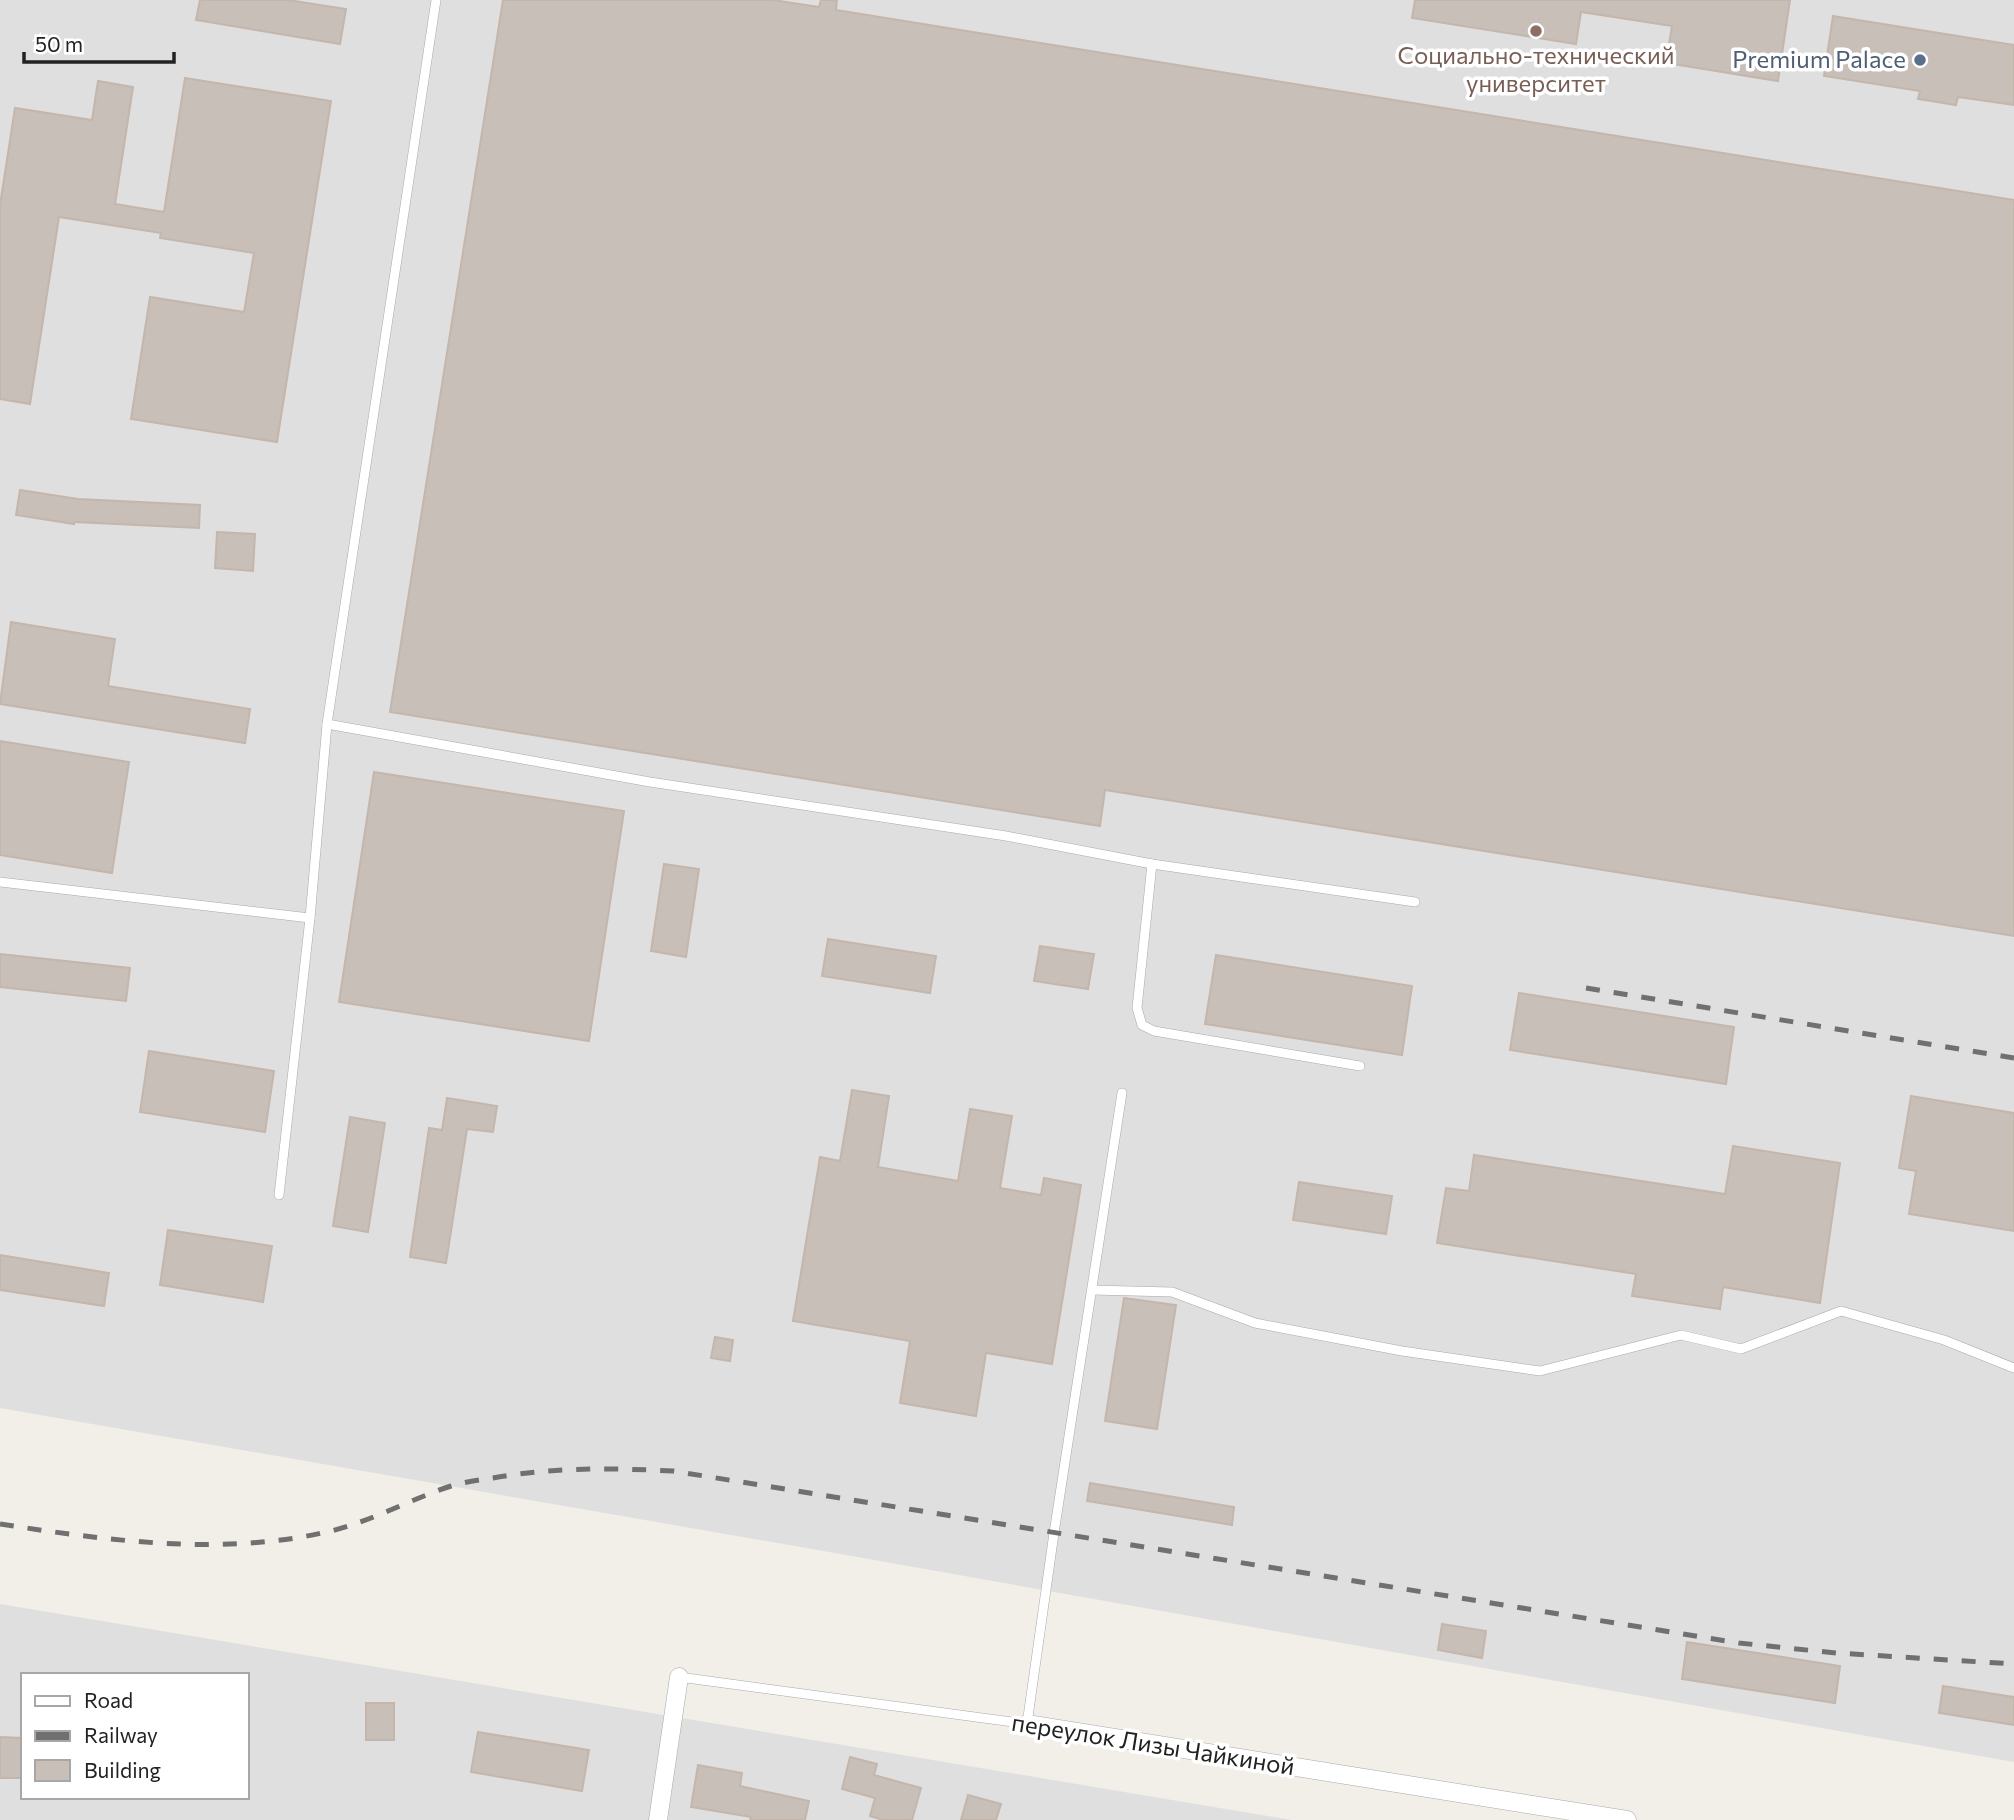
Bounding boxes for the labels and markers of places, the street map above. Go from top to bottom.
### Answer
marker: Социально-технический университет [1528,23,1544,39]
place label: Социально-технический университет [1398,40,1674,97]
place label: Premium Palace [1732,44,1906,73]
marker: Premium Palace [1912,52,1928,68]

